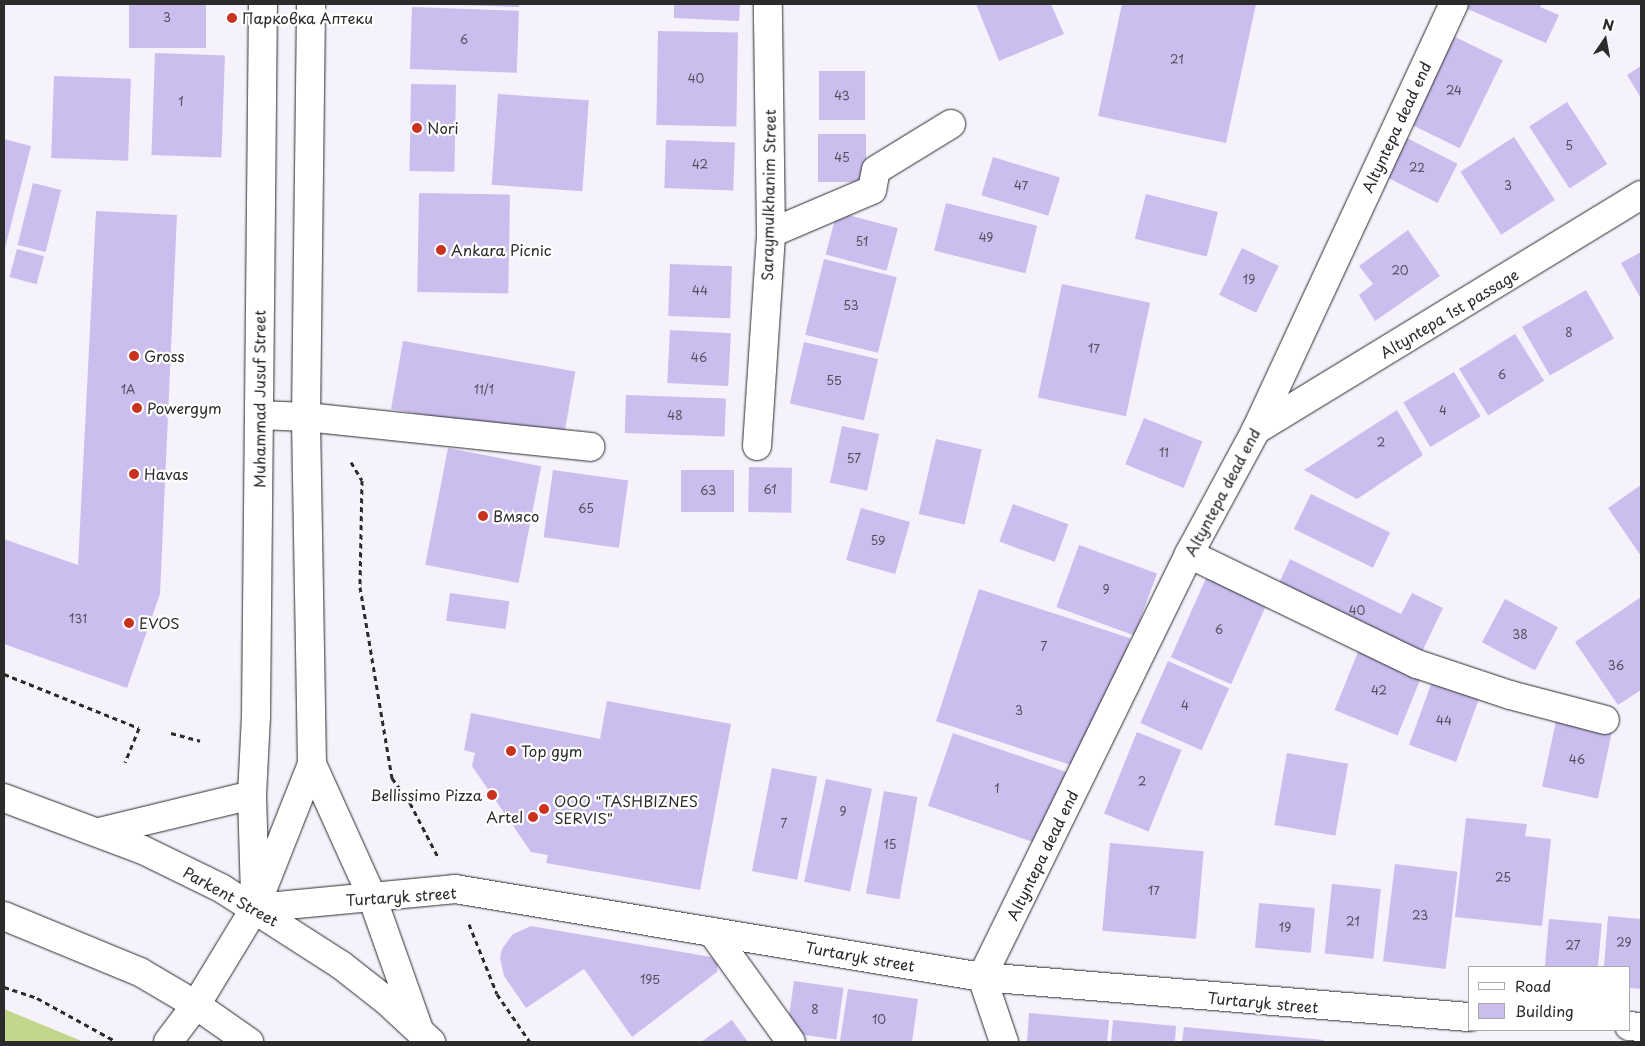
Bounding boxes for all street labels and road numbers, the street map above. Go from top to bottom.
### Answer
street label: Altyntepa dead end [1358,59,1434,195]
street label: Saraymulkhanim Street [758,109,778,281]
street label: Altyntepa 1st passage [1375,264,1523,362]
street label: Muhammad Jusuf Street [250,309,268,489]
street label: Altyntepa dead end [1181,425,1263,559]
street label: Altyntepa dead end [1003,787,1081,923]
street label: Parkent Street [180,863,282,929]
street label: Turtaryk street [344,883,458,909]
street label: Turtaryk street [803,937,917,975]
street label: Turtaryk street [1206,988,1320,1016]

